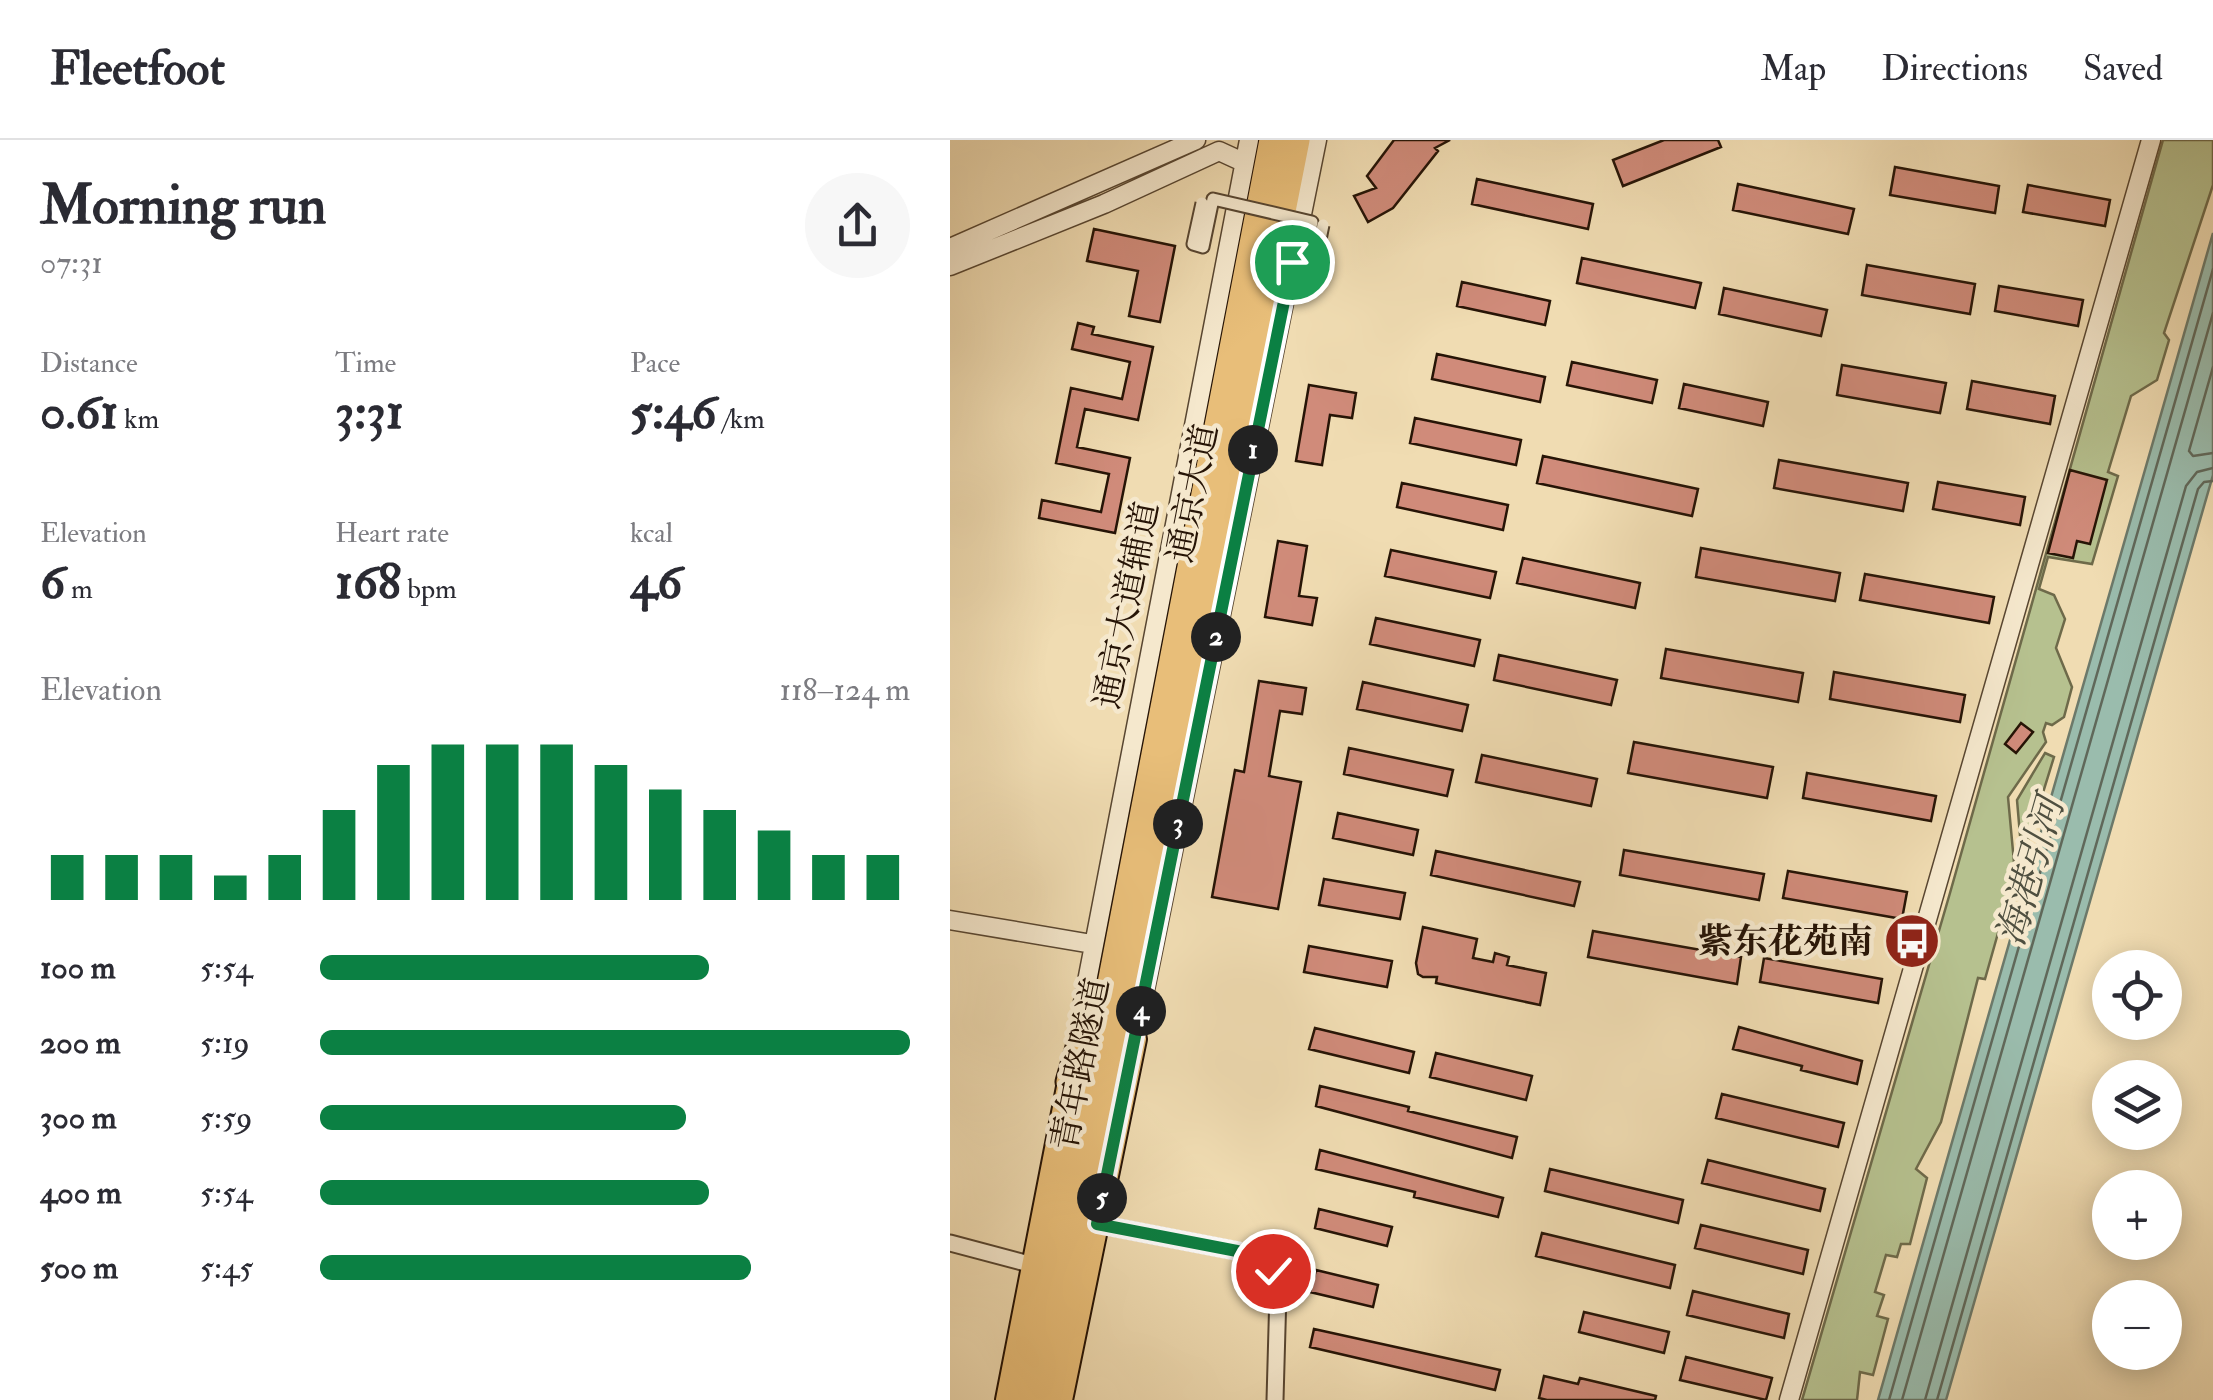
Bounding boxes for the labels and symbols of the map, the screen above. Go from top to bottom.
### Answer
pin [1250,220,1335,305]
street label: 通京大道 [1158,420,1228,566]
pin: 1 [1228,425,1278,475]
street label: 通京大道辅道 [1085,498,1169,712]
pin: 2 [1191,612,1241,662]
water label: 海港引河 [1987,786,2077,951]
pin: 3 [1153,799,1203,849]
bus stop icon: 紫东花苑南 [1882,911,1942,971]
place label: 紫东花苑南 [1698,920,1873,964]
street label: 青年路隧道 [1043,974,1119,1154]
pin: 4 [1116,986,1166,1036]
pin: 5 [1077,1173,1127,1223]
pin [1231,1229,1316,1314]

